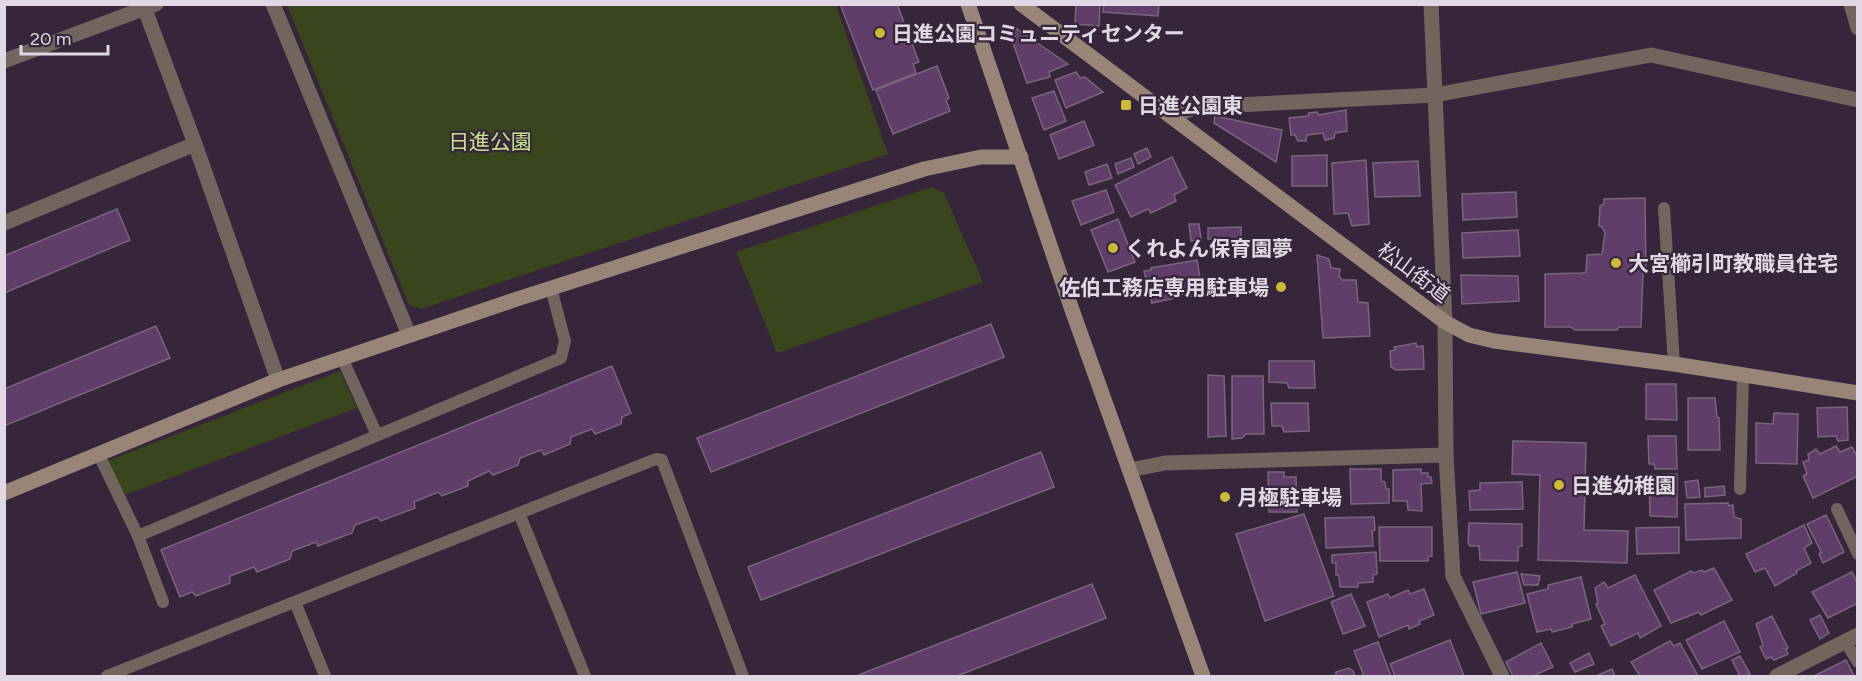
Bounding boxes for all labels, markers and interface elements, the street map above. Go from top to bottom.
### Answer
scale bar [21,18,108,56]
place label: 日進公園コミュニティセンター [892,21,1185,46]
marker: 日進公園コミュニティセンター [873,26,887,40]
text: 20 m [30,28,71,50]
place label: 日進公園東 [1138,93,1243,118]
marker: 日進公園東 [1119,98,1133,112]
park label: 日進公園 [448,129,532,154]
place label: くれよん保育園夢 [1125,236,1293,261]
street label: 松山街道 [1373,237,1455,307]
marker: くれよん保育園夢 [1106,241,1120,255]
place label: 大宮櫛引町教職員住宅 [1628,251,1838,276]
marker: 大宮櫛引町教職員住宅 [1609,256,1623,270]
place label: 佐伯工務店専用駐車場 [1059,275,1269,300]
marker: 佐伯工務店専用駐車場 [1274,280,1288,294]
place label: 日進幼稚園 [1571,473,1676,498]
marker: 日進幼稚園 [1552,478,1566,492]
place label: 月極駐車場 [1237,485,1342,510]
marker: 月極駐車場 [1218,490,1232,504]

